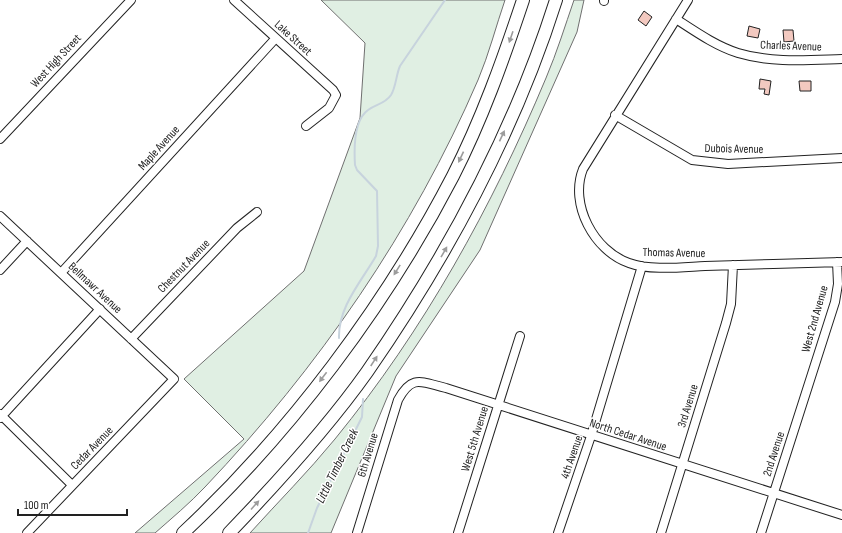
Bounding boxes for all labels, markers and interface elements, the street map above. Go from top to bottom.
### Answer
street label: Lake Street [271,17,315,59]
street label: West High Street [27,31,85,91]
one-way arrow [508,31,514,43]
street label: Charles Avenue [760,37,822,55]
street label: Maple Avenue [135,122,183,173]
one-way arrow [499,130,505,141]
street label: Dubois Avenue [705,141,764,157]
one-way arrow [458,151,464,163]
street label: Chestnut Avenue [155,236,213,296]
street label: Thomas Avenue [642,245,706,261]
one-way arrow [440,246,447,258]
street label: Bellmawr Avenue [65,259,125,317]
one-way arrow [394,264,401,276]
street label: West 2nd Avenue [798,284,832,354]
one-way arrow [370,355,377,367]
one-way arrow [319,371,328,382]
street label: 3rd Avenue [674,382,702,429]
street label: West 5th Avenue [458,405,492,473]
street label: North Cedar Avenue [588,415,669,455]
street label: Cedar Avenue [68,423,117,473]
water label: Little Timber Creek [312,425,362,506]
street label: 2nd Avenue [760,429,788,478]
street label: 6th Avenue [354,431,382,479]
street label: 4th Avenue [558,433,586,481]
scale bar [18,491,127,517]
text: 100 m [24,498,49,513]
one-way arrow [251,500,260,510]

